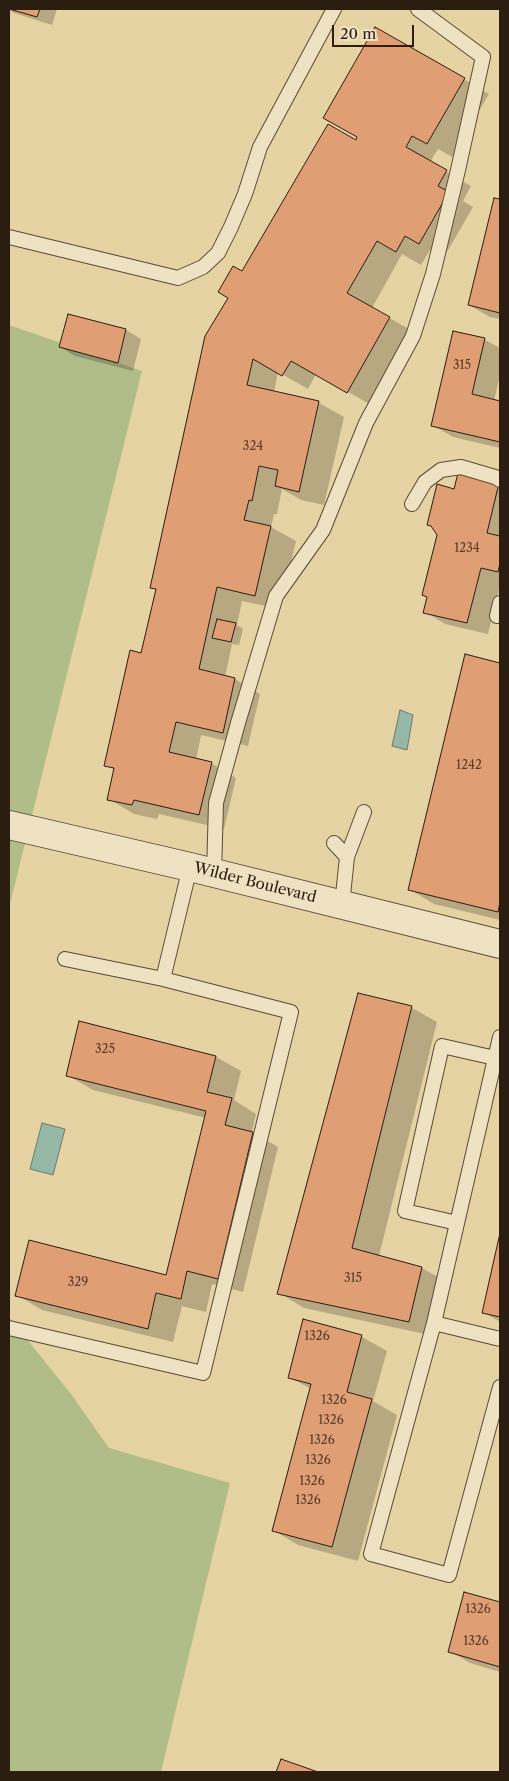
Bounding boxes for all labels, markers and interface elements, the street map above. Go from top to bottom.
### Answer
scale bar [334,15,416,47]
text: 20 m [340,24,376,43]
house number: 315 [453,359,471,373]
house number: 324 [243,440,263,454]
house number: 1234 [454,542,480,556]
house number: 1242 [456,759,482,773]
street label: Wilder Boulevard [192,859,318,907]
house number: 325 [95,1043,115,1057]
house number: 315 [344,1272,362,1286]
house number: 329 [68,1276,88,1290]
house number: 1326 [304,1330,330,1344]
house number: 1326 [321,1394,347,1408]
house number: 1326 [318,1414,344,1428]
house number: 1326 [309,1434,335,1448]
house number: 1326 [305,1454,331,1468]
house number: 1326 [299,1475,325,1489]
house number: 1326 [295,1494,321,1508]
house number: 1326 [465,1603,491,1617]
house number: 1326 [463,1635,489,1649]

